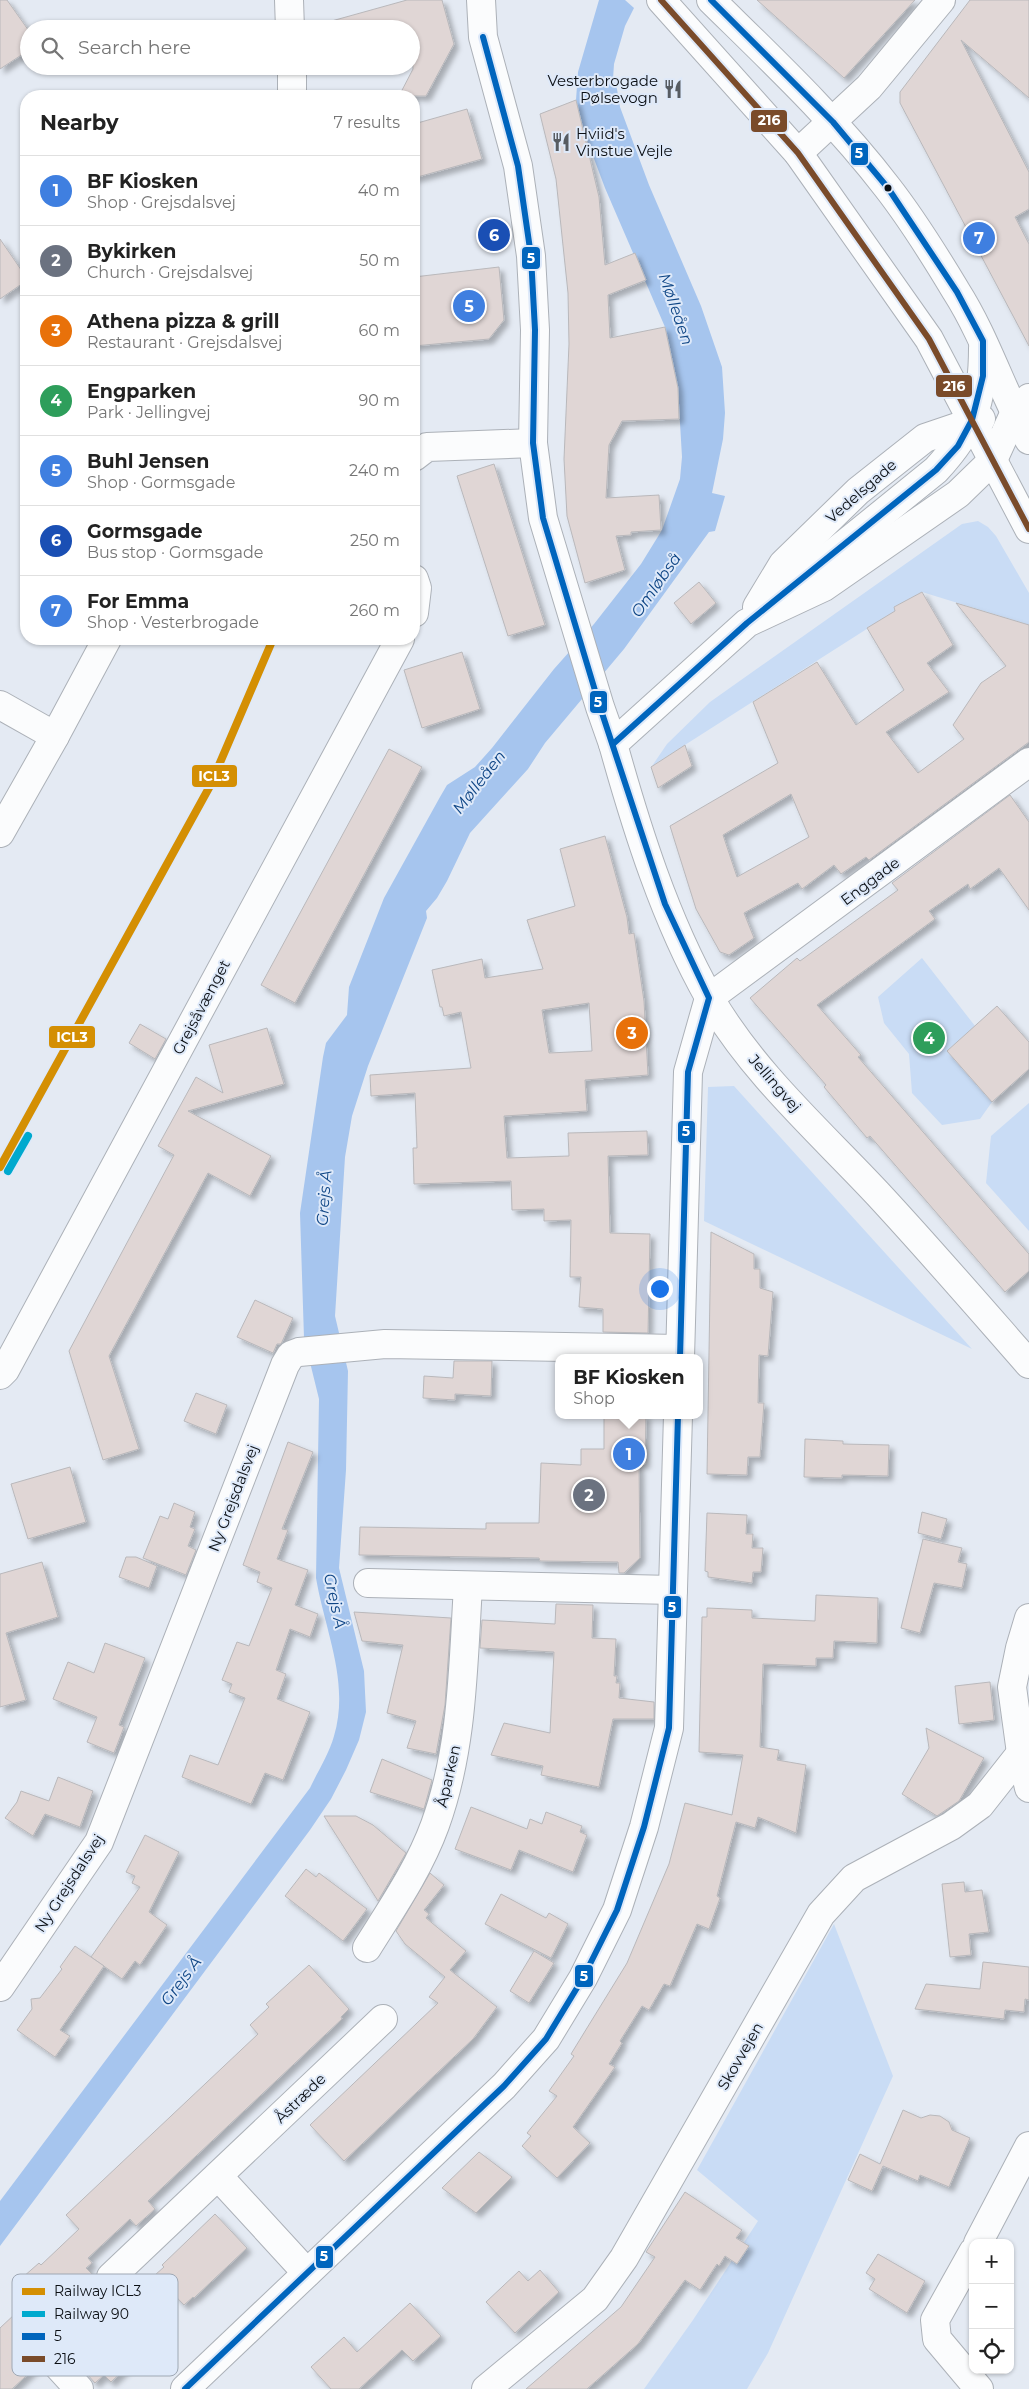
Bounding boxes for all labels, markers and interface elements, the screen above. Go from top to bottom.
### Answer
search box [20,20,420,75]
icon: search [38,34,66,62]
text: Search here [78,36,191,59]
place label: Vesterbrogade Pølsevogn [547,71,658,107]
restaurant icon: Vesterbrogade Pølsevogn [662,78,684,100]
line badge: 216 [750,109,788,133]
text: Nearby [40,110,119,135]
text: 216 [758,111,780,129]
text: 7 results [333,113,400,132]
place label: Hviid's Vinstue Vejle [576,124,673,160]
restaurant icon: Hviid's Vinstue Vejle [550,131,572,153]
line badge: 5 [850,142,869,166]
text: 5 [855,144,863,162]
text: BF Kiosken [87,170,199,193]
text: 1 [53,181,59,200]
text: 40 m [358,181,400,200]
unlabelled marker [883,183,893,193]
text: Shop · Grejsdalsvej [87,193,236,212]
pin: 6 [478,216,510,254]
pin: 7 [963,219,995,257]
text: Bykirken [87,240,176,263]
line badge: 5 [521,246,541,270]
text: 5 [527,249,535,267]
text: 2 [51,251,61,270]
text: 50 m [359,251,400,270]
text: Church · Grejsdalsvej [87,263,253,282]
water label: Mølleåen [655,270,697,348]
pin: 5 [453,287,485,325]
text: Athena pizza & grill [87,310,280,333]
text: 3 [51,321,61,340]
text: 60 m [358,321,400,340]
text: Restaurant · Grejsdalsvej [87,333,282,352]
line badge: 216 [935,374,973,398]
text: 216 [943,377,965,395]
text: Engparken [87,380,196,403]
text: 4 [50,391,62,410]
text: 90 m [358,391,400,410]
text: Park · Jellingvej [87,403,211,422]
text: Buhl Jensen [87,450,209,473]
street label: Vedelsgade [822,455,900,527]
text: 5 [51,461,61,480]
text: 240 m [349,461,400,480]
text: Shop · Gormsgade [87,473,235,492]
text: Gormsgade [87,520,202,543]
text: 6 [51,531,61,550]
text: 250 m [350,531,400,550]
text: Bus stop · Gormsgade [87,543,264,562]
water label: Omløbså [627,549,685,621]
text: For Emma [87,590,189,613]
text: 7 [51,601,61,620]
text: 260 m [349,601,400,620]
text: Shop · Vesterbrogade [87,613,259,632]
line badge: 5 [589,690,608,714]
text: 5 [594,693,602,711]
water label: Mølleåen [448,747,510,817]
line badge: ICL3 [191,764,238,788]
text: ICL3 [198,767,230,785]
street label: Enggade [837,853,903,909]
street label: Grejsåvænget [168,956,234,1058]
pin: 3 [616,1014,648,1052]
pin: 4 [913,1019,945,1057]
line badge: ICL3 [48,1025,96,1049]
text: ICL3 [56,1028,88,1046]
street label: Jellingvej [744,1050,805,1116]
line badge: 5 [677,1120,696,1144]
text: 5 [682,1122,690,1140]
water label: Grejs Å [312,1169,335,1227]
your location [647,1276,673,1302]
popup [555,1354,703,1419]
text: BF Kiosken [573,1366,685,1389]
text: Shop [573,1389,615,1408]
pin: 1 [613,1435,645,1473]
street label: Ny Grejsdalsvej [204,1442,262,1554]
pin: 2 [573,1476,605,1514]
water label: Grejs Å [320,1571,351,1630]
line badge: 5 [663,1595,682,1619]
text: 5 [668,1598,676,1616]
street label: Åparken [432,1743,464,1809]
street label: Ny Grejsdalsvej [30,1830,108,1936]
water label: Grejs Å [156,1952,205,2009]
line badge: 5 [574,1964,594,1988]
text: 5 [580,1967,588,1985]
street label: Skovvejen [713,2019,767,2093]
street label: Åstræde [271,2069,329,2127]
map controls [969,2239,1014,2374]
button: + [969,2239,1014,2284]
line badge: 5 [315,2245,334,2269]
text: 5 [320,2247,328,2265]
legend [12,2274,178,2376]
text: Railway ICL3 [54,2282,142,2300]
button: − [969,2284,1014,2329]
text: Railway 90 [54,2305,129,2323]
text: 5 [54,2327,62,2345]
button: locate [969,2329,1014,2374]
text: 216 [54,2350,76,2368]

